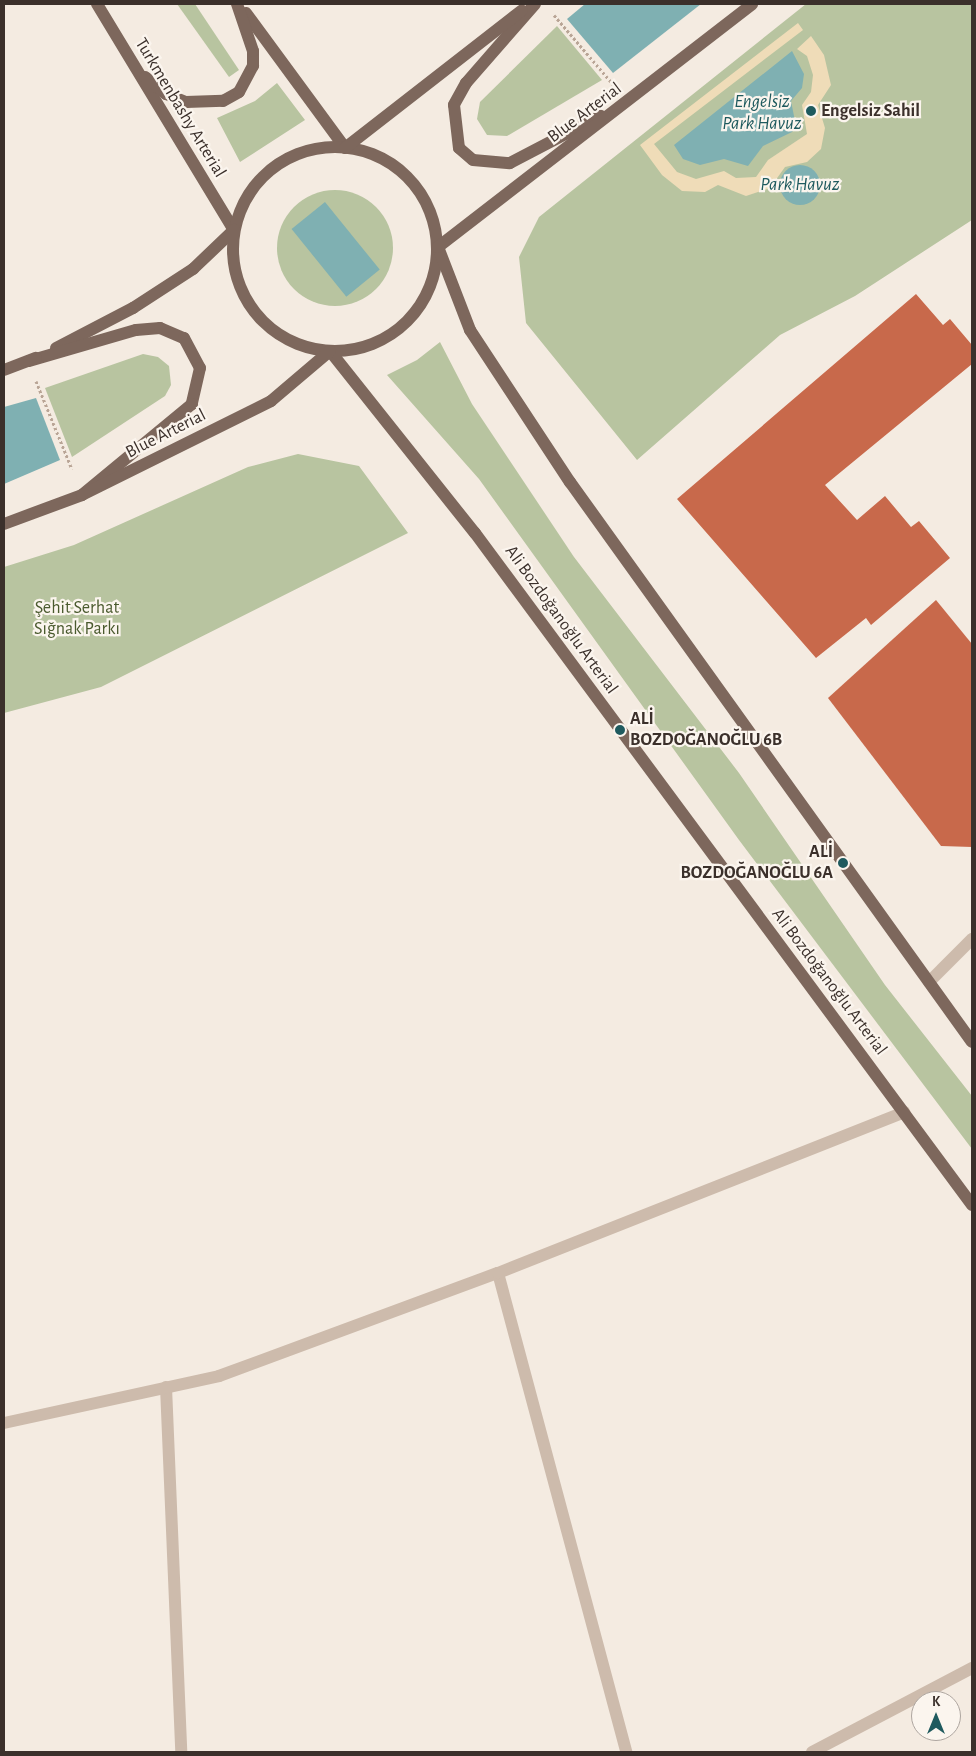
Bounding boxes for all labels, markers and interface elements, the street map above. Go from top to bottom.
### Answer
street label: Turkmenbashy Arterial [130,34,230,182]
street label: Blue Arterial [544,78,626,148]
water label: Engelsiz Park Havuz [722,91,802,135]
place label: Engelsiz Sahil [821,100,920,122]
marker: Engelsiz Sahil [805,105,817,117]
water label: Park Havuz [760,174,840,196]
street label: Blue Arterial [122,405,210,463]
street label: Ali Bozdoğanoğlu Arterial [500,541,622,699]
park label: Şehit Serhat Sığnak Parkı [34,598,120,640]
place label: ALİ BOZDOĞANOĞLU 6B [630,709,782,752]
marker: ALİ BOZDOĞANOĞLU 6B [614,724,626,736]
place label: ALİ BOZDOĞANOĞLU 6A [680,842,833,884]
marker: ALİ BOZDOĞANOĞLU 6A [837,857,849,869]
street label: Ali Bozdoğanoğlu Arterial [767,904,891,1060]
north arrow [911,1691,961,1741]
text: K [932,1695,940,1709]

